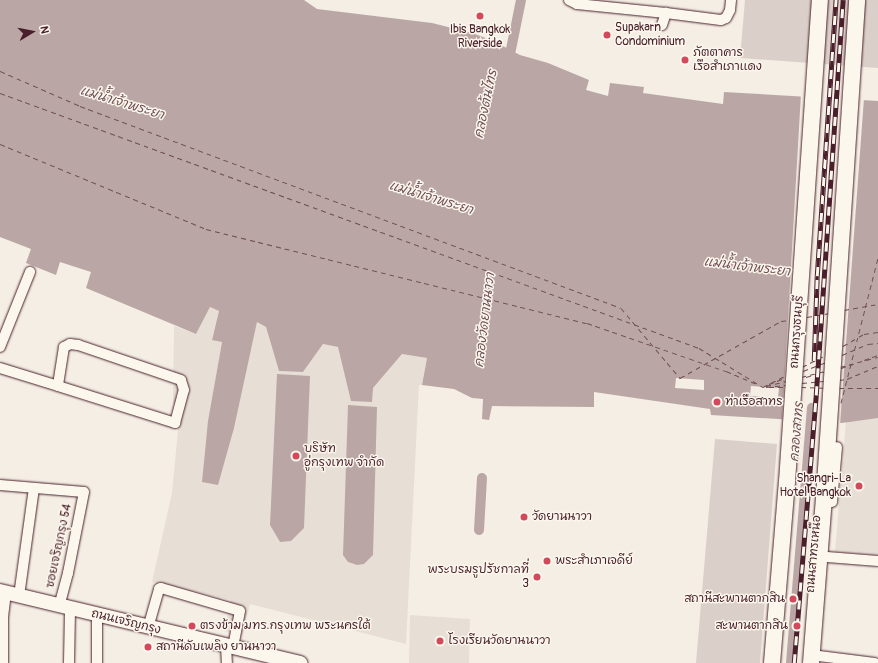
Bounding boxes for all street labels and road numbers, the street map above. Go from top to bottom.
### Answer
street label: ถนนกรุงธนบุรี [787,295,807,369]
street label: ซอยเจริญกรุง 54 [43,503,75,589]
street label: ถนนสาทรเหนือ [803,515,825,593]
street label: ถนนเจริญกรุง [90,606,162,638]

